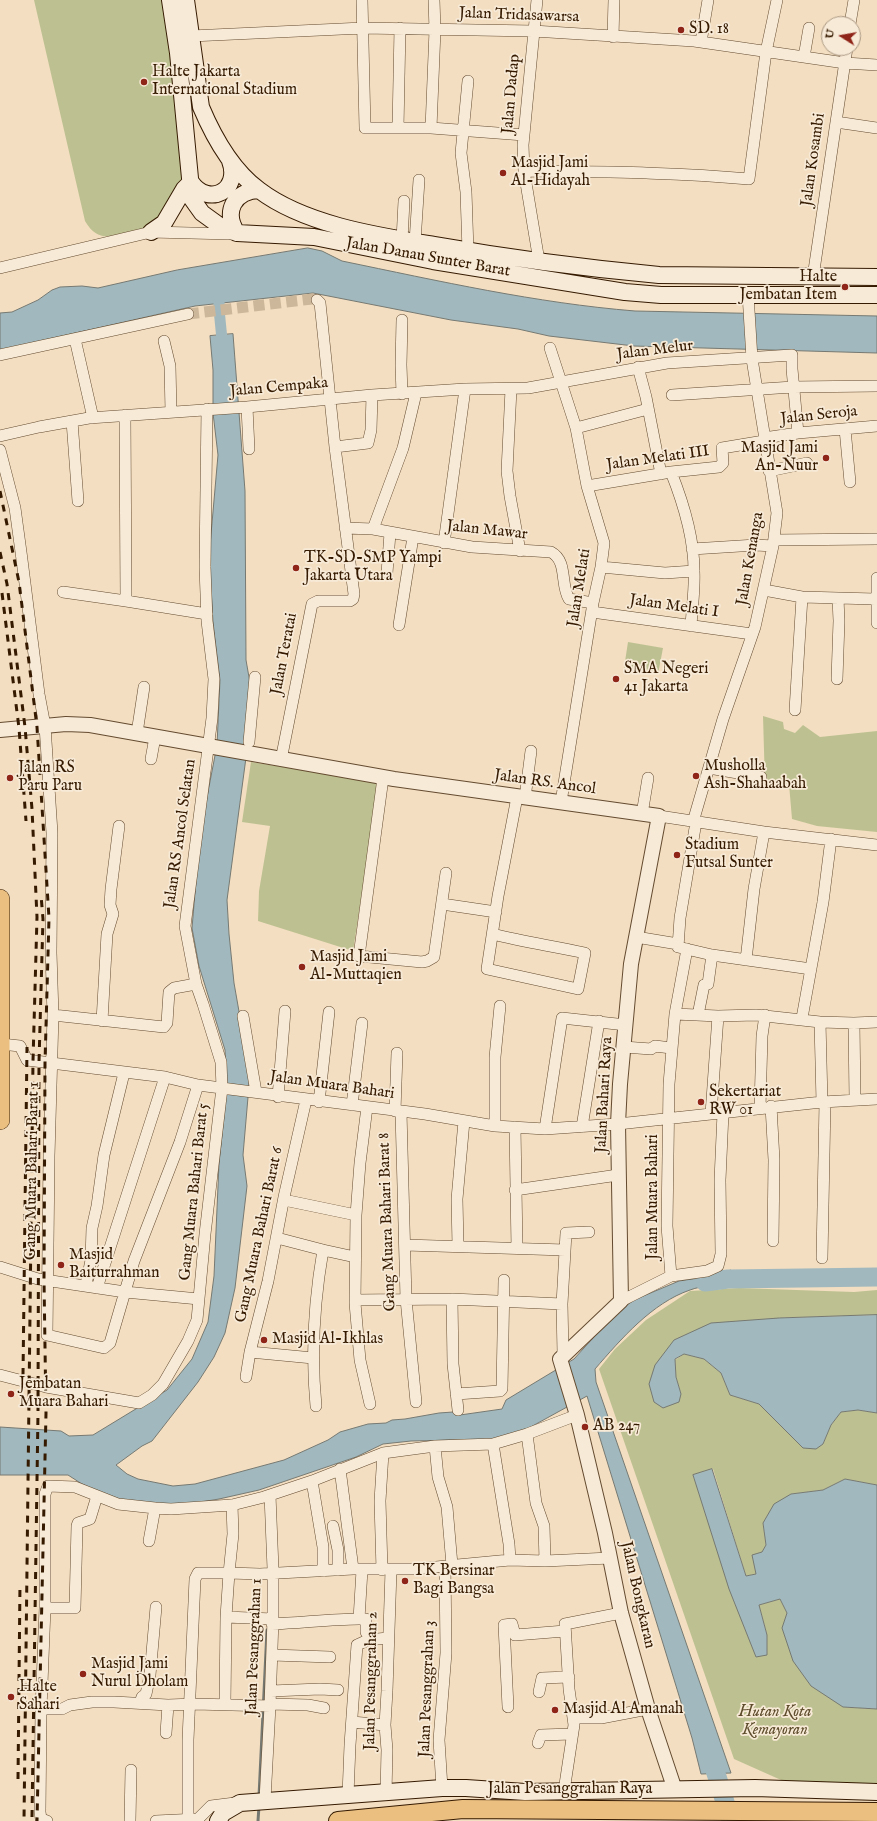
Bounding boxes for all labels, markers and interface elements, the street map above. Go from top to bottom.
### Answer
street label: Jalan Tridasawarsa [458,4,580,28]
north arrow [821,16,861,56]
place label: SD. 18 [689,20,729,40]
marker: SD. 18 [676,25,686,35]
text: U [822,28,838,40]
street label: Jalan Dadap [499,53,525,135]
place label: Halte Jakarta International Stadium [152,63,297,101]
marker: Halte Jakarta International Stadium [139,77,149,87]
street label: Jalan Kosambi [798,112,830,208]
place label: Masjid Jami Al-Hidayah [511,154,590,192]
marker: Masjid Jami Al-Hidayah [498,168,508,178]
street label: Jalan Danau Sunter Barat [344,234,512,282]
place label: Halte Jembatan Item [739,268,837,306]
marker: Halte Jembatan Item [840,282,850,292]
street label: Jalan Melur [616,337,694,365]
street label: Jalan Cempaka [229,374,329,402]
street label: Jalan Seroja [780,402,858,430]
place label: Masjid Jami An-Nuur [741,439,818,477]
street label: Jalan Melati III [605,442,711,476]
marker: Masjid Jami An-Nuur [821,453,831,463]
street label: Jalan Kenanga [733,511,769,607]
street label: Jalan Mawar [446,517,528,545]
street label: Jalan Melati [564,547,596,629]
place label: TK-SD-SMP Yampi Jakarta Utara [304,549,442,587]
marker: TK-SD-SMP Yampi Jakarta Utara [291,563,301,573]
street label: Jalan Melati I [628,591,720,623]
street label: Jalan Teratai [268,611,302,697]
place label: SMA Negeri 41 Jakarta [624,660,708,698]
marker: SMA Negeri 41 Jakarta [611,674,621,684]
place label: Musholla Ash-Shahaabah [704,757,806,795]
street label: Jalan RS Ancol Selatan [161,758,201,910]
place label: Jalan RS Paru Paru [18,759,82,797]
street label: Jalan RS. Ancol [493,766,597,800]
marker: Musholla Ash-Shahaabah [691,771,701,781]
marker: Jalan RS Paru Paru [5,773,15,783]
place label: Stadium Futsal Sunter [685,836,773,874]
marker: Stadium Futsal Sunter [672,850,682,860]
place label: Masjid Jami Al-Muttaqien [310,948,402,986]
marker: Masjid Jami Al-Muttaqien [297,962,307,972]
street label: Jalan Bahari Raya [592,1036,618,1154]
street label: Jalan Muara Bahari [268,1068,396,1104]
street label: Gang Muara Bahari Barat 1 [22,1082,44,1260]
place label: Sekertariat RW 01 [709,1083,781,1121]
marker: Sekertariat RW 01 [696,1097,706,1107]
street label: Gang Muara Bahari Barat 5 [176,1102,214,1282]
street label: Gang Muara Bahari Barat 8 [375,1132,401,1312]
street label: Jalan Muara Bahari [644,1134,664,1260]
street label: Gang Muara Bahari Barat 6 [232,1145,288,1325]
place label: Masjid Baiturrahman [69,1246,160,1284]
marker: Masjid Baiturrahman [56,1260,66,1270]
place label: Masjid Al-Ikhlas [272,1330,383,1350]
marker: Masjid Al-Ikhlas [259,1335,269,1345]
place label: Jembatan Muara Bahari [19,1375,108,1413]
marker: Jembatan Muara Bahari [6,1389,16,1399]
place label: AB 247 [593,1417,640,1437]
marker: AB 247 [580,1422,590,1432]
street label: Jalan Bongkaran [615,1540,659,1650]
place label: TK Bersinar Bagi Bangsa [413,1562,495,1600]
marker: TK Bersinar Bagi Bangsa [400,1576,410,1586]
street label: Jalan Pesanggrahan 1 [243,1578,267,1716]
street label: Jalan Pesanggrahan 2 [361,1611,383,1751]
street label: Jalan Pesanggrahan 3 [416,1620,440,1758]
place label: Masjid Jami Nurul Dholam [91,1655,188,1693]
marker: Masjid Jami Nurul Dholam [78,1669,88,1679]
place label: Halte Sahari [19,1678,60,1716]
marker: Halte Sahari [6,1692,16,1702]
place label: Masjid Al Amanah [563,1700,683,1720]
park label: Hutan Kota Kemayoran [739,1703,811,1741]
marker: Masjid Al Amanah [550,1705,560,1715]
street label: Jalan Pesanggrahan Raya [488,1780,652,1800]

